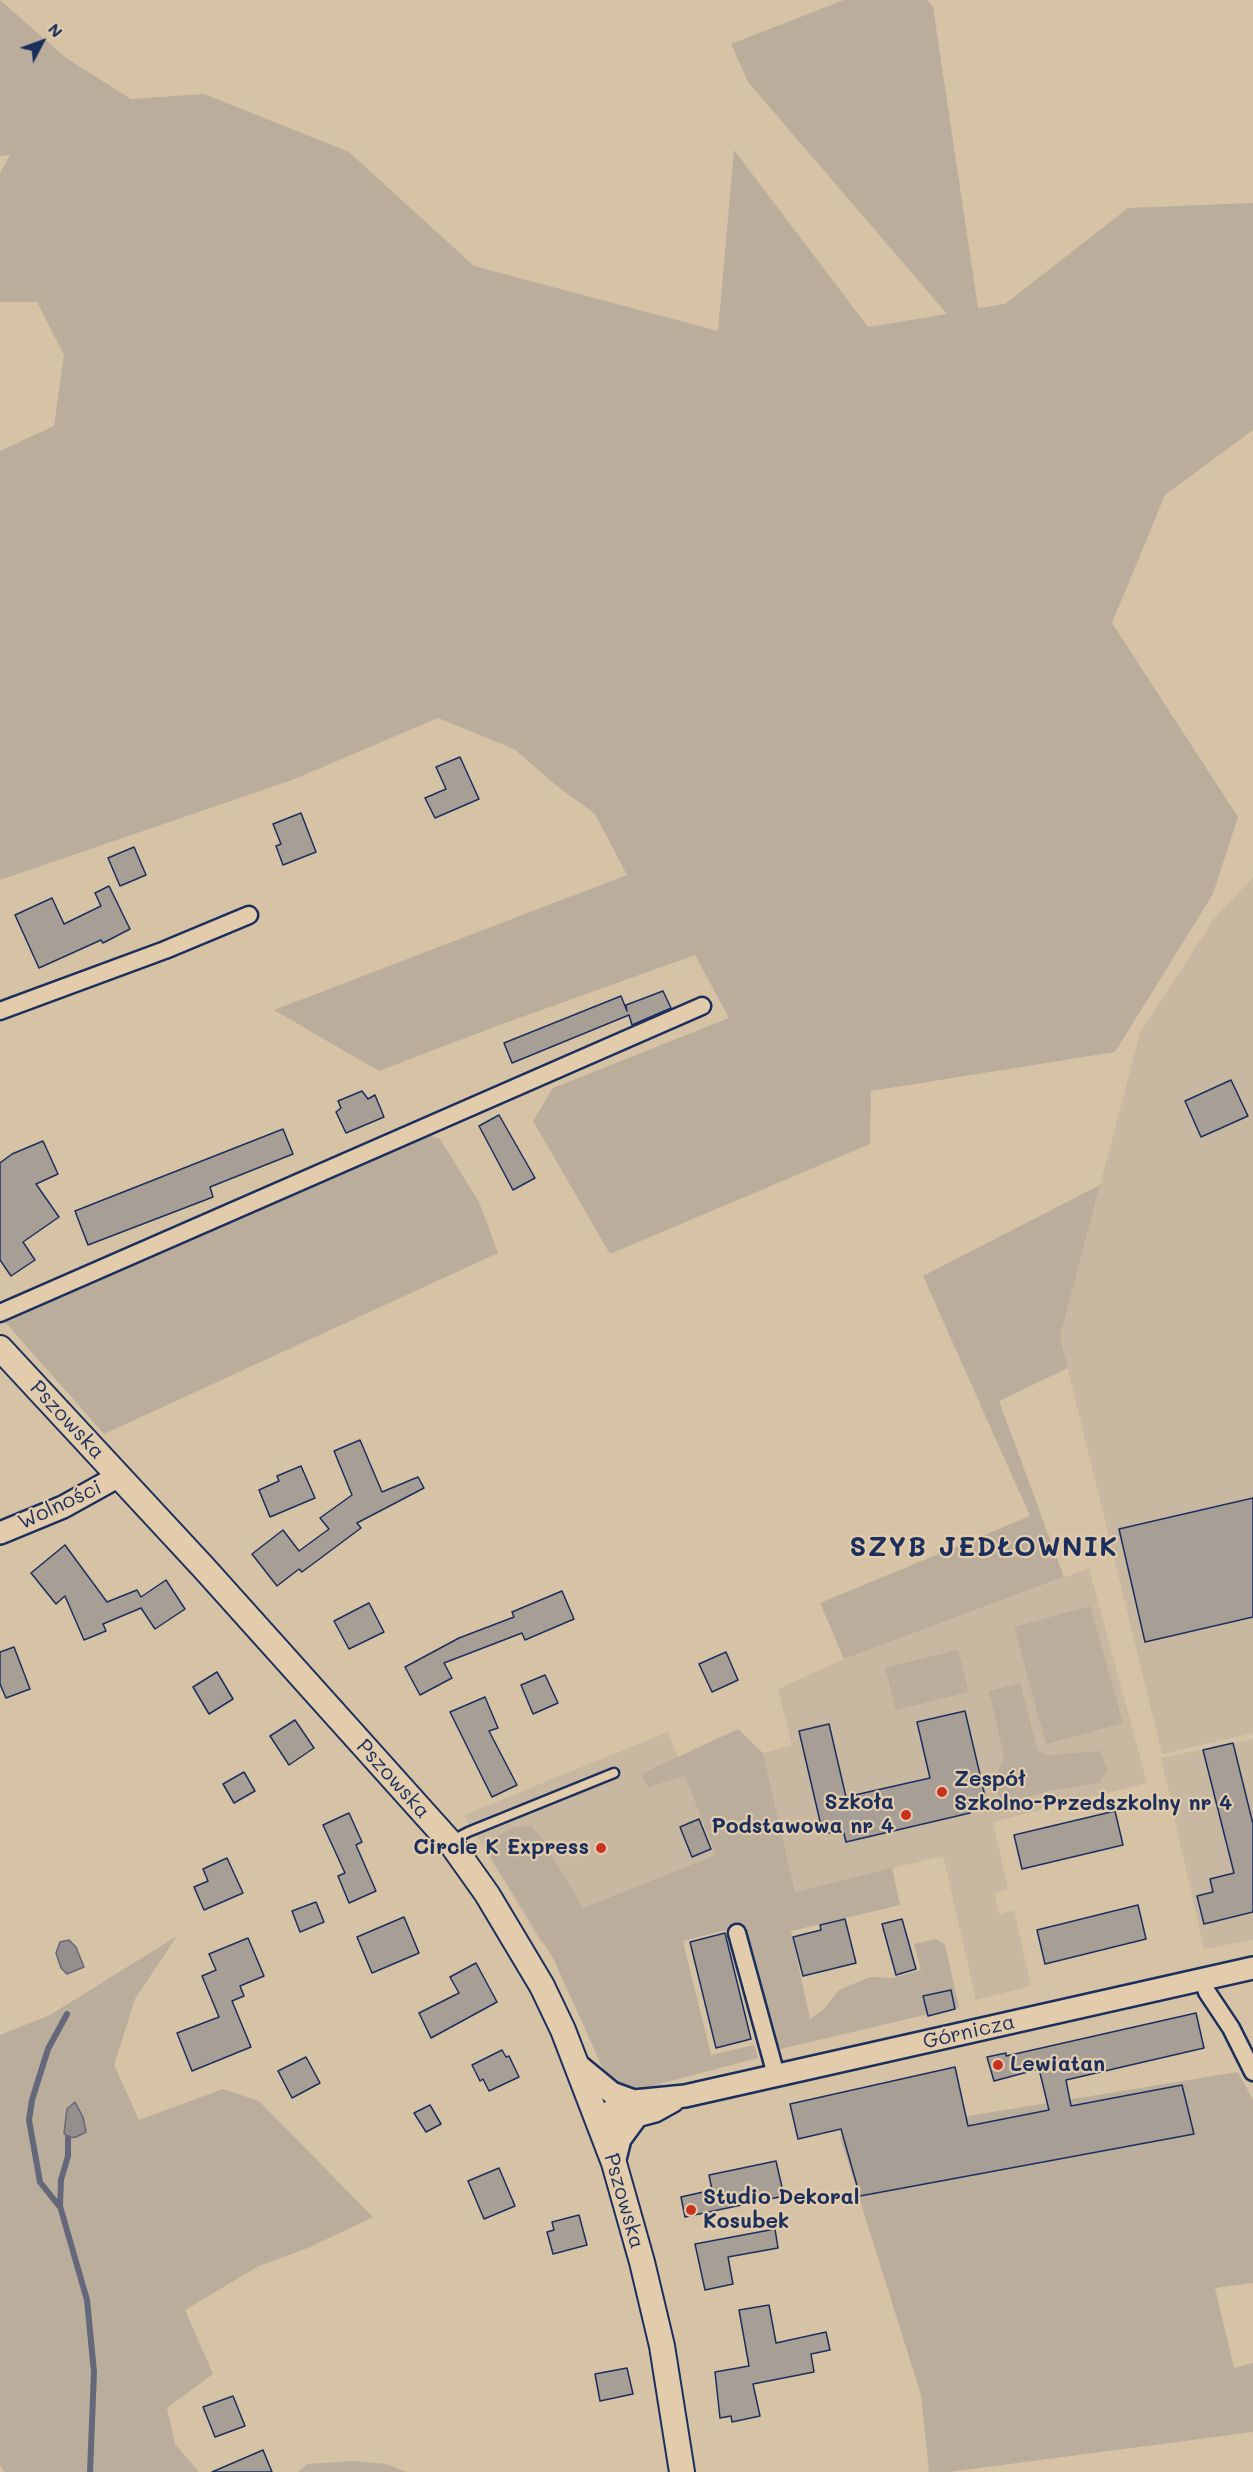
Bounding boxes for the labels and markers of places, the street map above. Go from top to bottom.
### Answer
place label: Zespół Szkolno-Przedszkolny nr 4 [954,1767,1232,1817]
marker: Zespół Szkolno-Przedszkolny nr 4 [935,1785,949,1799]
place label: Szkoła Podstawowa nr 4 [711,1790,894,1840]
marker: Szkoła Podstawowa nr 4 [899,1808,913,1822]
place label: Circle K Express [413,1835,589,1861]
marker: Circle K Express [594,1841,608,1855]
place label: Lewiatan [1010,2052,1105,2078]
marker: Lewiatan [991,2058,1005,2072]
place label: Studio Dekoral Kosubek [703,2185,859,2235]
marker: Studio Dekoral Kosubek [684,2203,698,2217]

